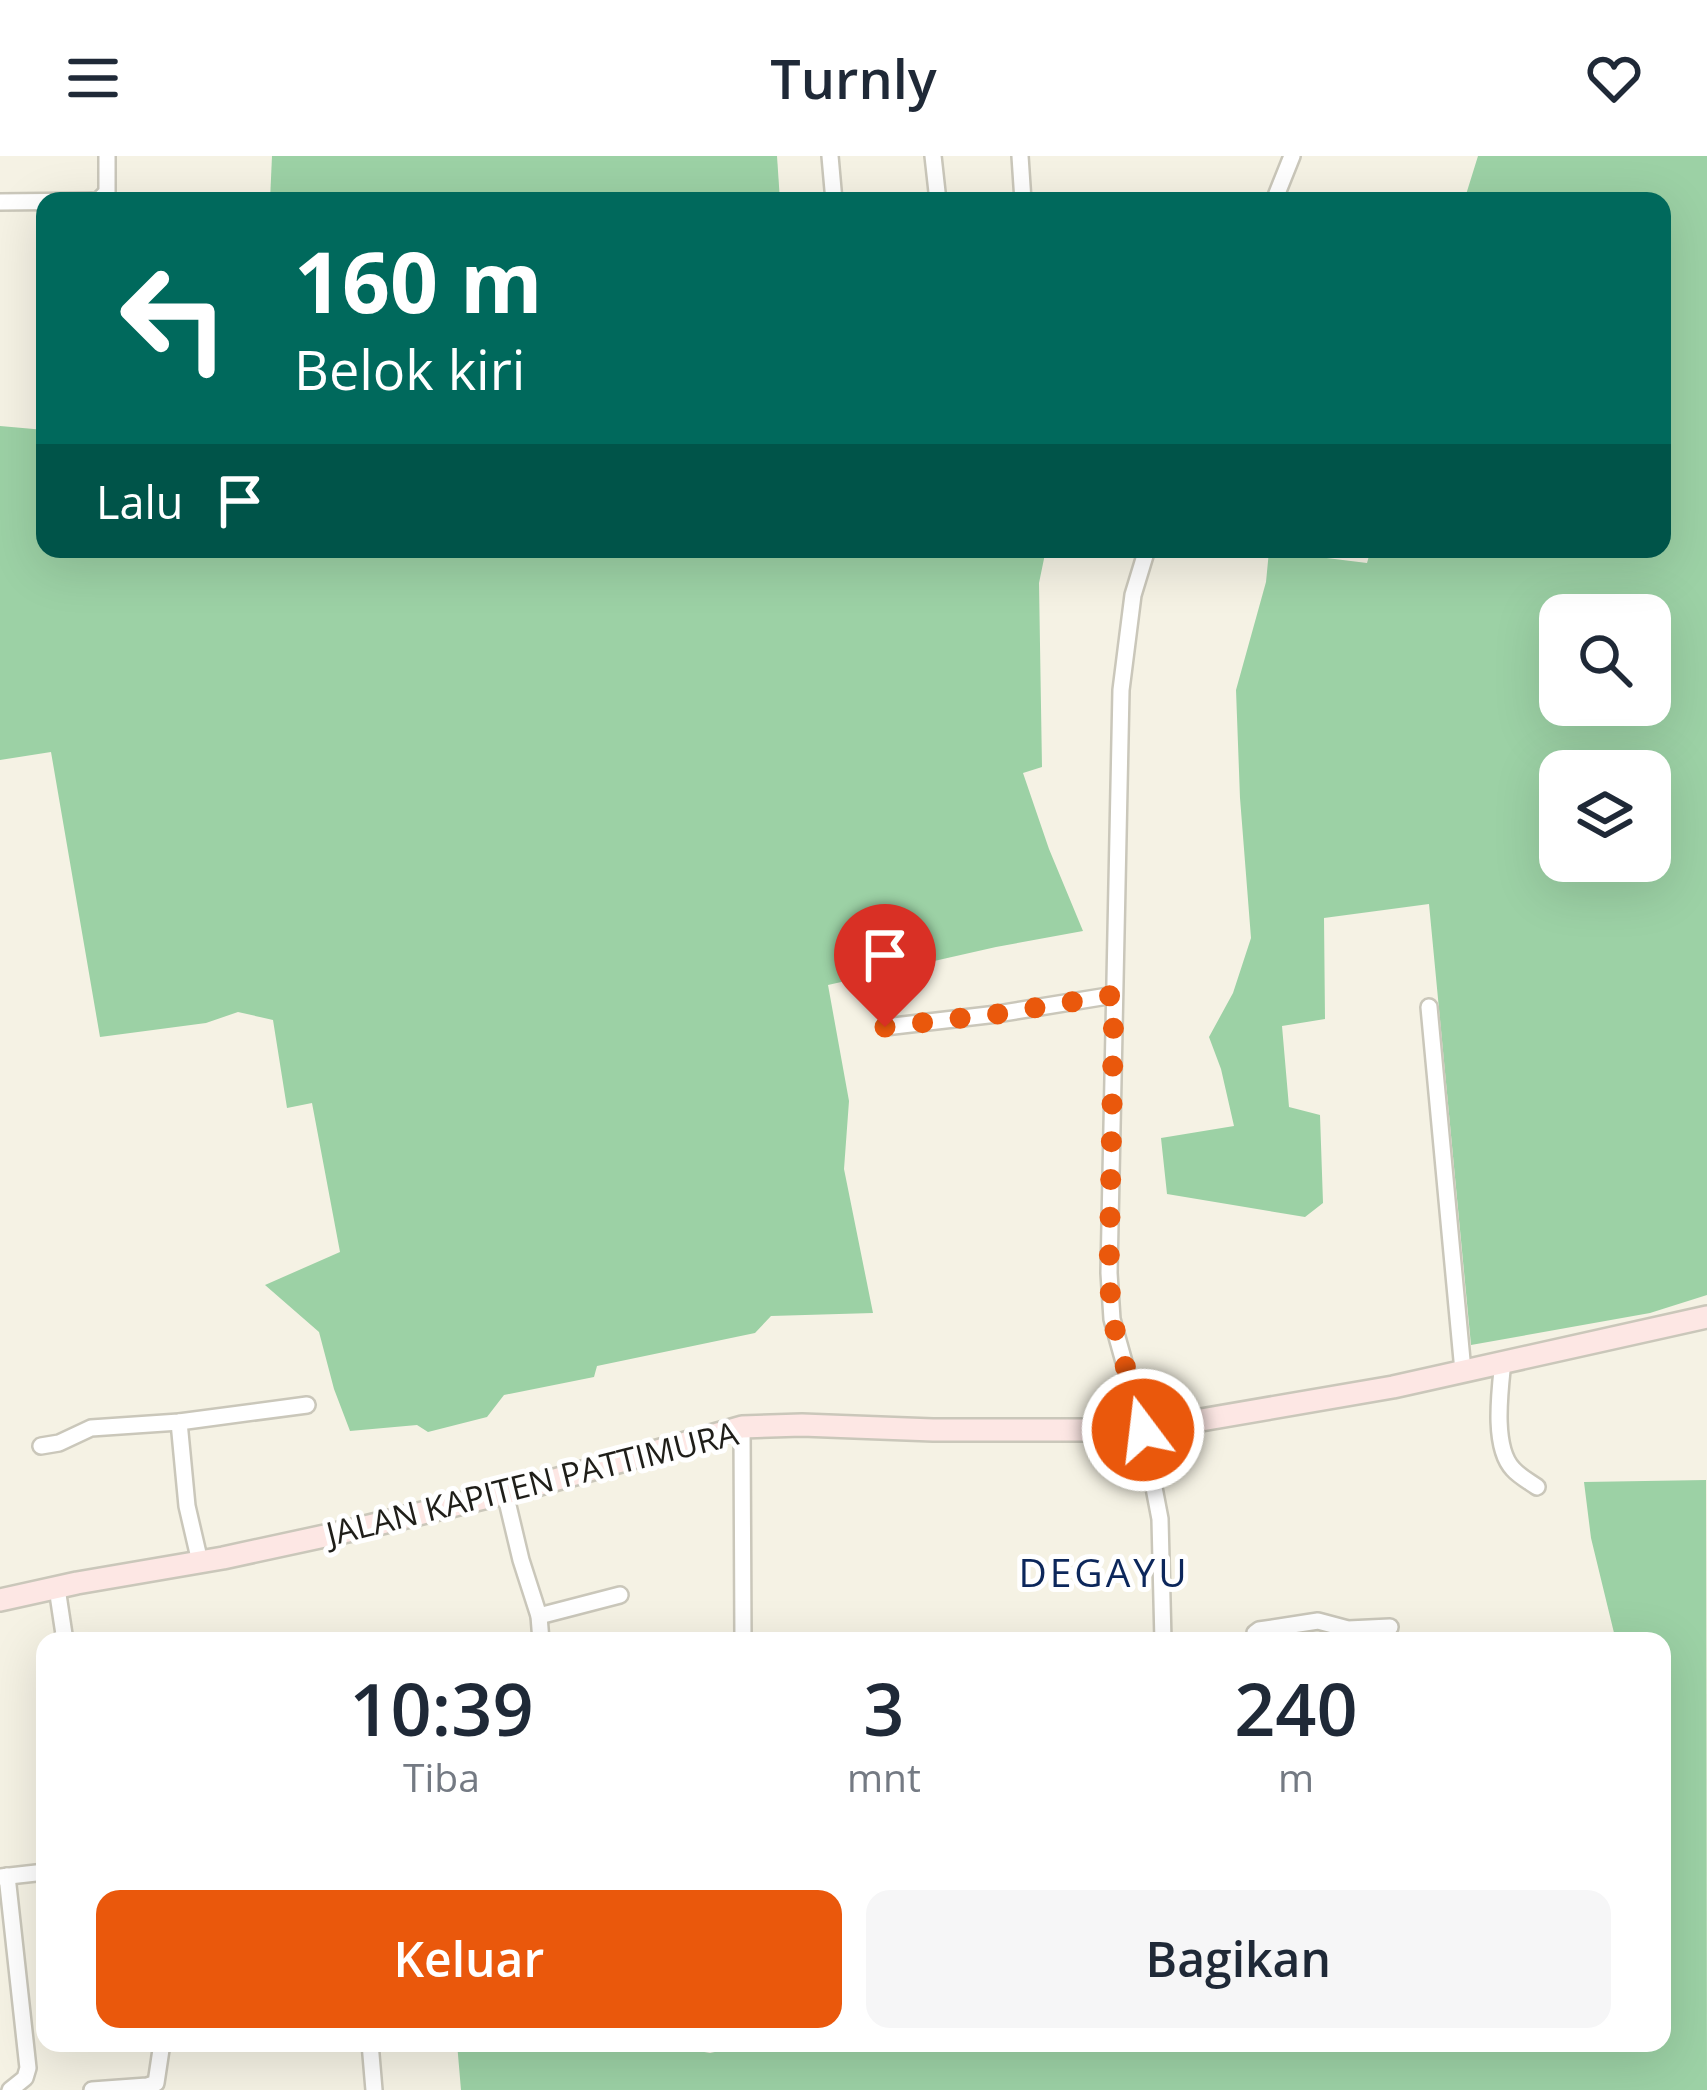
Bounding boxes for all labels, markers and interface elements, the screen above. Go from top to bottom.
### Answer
text: Turnly [770,41,937,115]
icon: menu [60,45,126,111]
icon: heart [1581,45,1647,111]
text: 160 m [294,223,542,338]
icon: left [96,240,252,396]
text: Belok kiri [294,332,525,406]
icon: arrive [207,468,273,534]
text: Lalu [96,471,183,532]
map controls [1539,594,1671,882]
button: search [1539,594,1671,726]
button: layers [1539,750,1671,882]
pin [834,904,936,1027]
icon: arrive [852,922,918,988]
position arrow [1080,1367,1206,1493]
street label: JALAN KAPITEN PATTIMURA [319,1410,743,1557]
district label: DEGAYU [1018,1545,1190,1598]
text: 10:39 [349,1659,534,1757]
text: 3 [863,1659,905,1757]
text: 240 [1234,1659,1358,1757]
text: Tiba [403,1750,480,1803]
text: mnt [847,1750,921,1803]
text: m [1278,1750,1314,1803]
button: Keluar [96,1890,842,2028]
button: Bagikan [866,1890,1611,2028]

